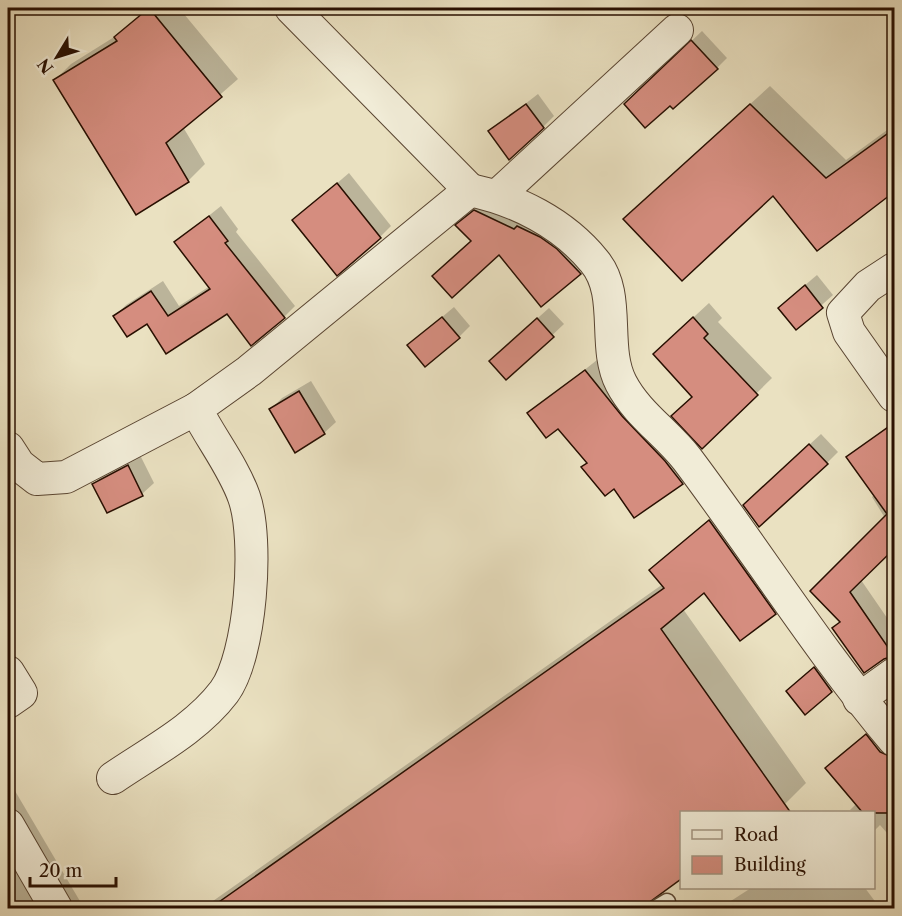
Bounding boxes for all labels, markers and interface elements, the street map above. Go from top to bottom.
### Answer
north arrow [27,27,87,87]
text: N [33,55,57,78]
legend [680,811,875,889]
text: Road [734,824,779,846]
scale bar [30,850,116,888]
text: Building [734,854,806,876]
text: 20 m [39,860,83,882]

